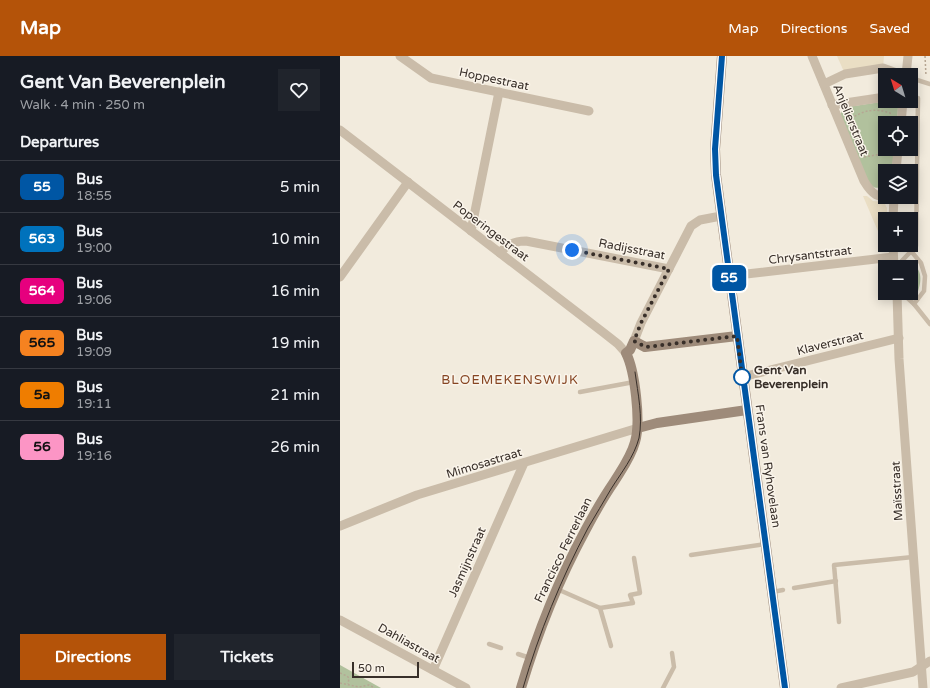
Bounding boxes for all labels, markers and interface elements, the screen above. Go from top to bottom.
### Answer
text: Map [20,17,61,39]
text: Map [728,20,759,37]
text: Directions [781,20,848,37]
text: Saved [870,20,910,37]
street label: Hoppestraat [458,65,531,93]
north arrow [878,68,918,108]
map controls [878,68,918,300]
button: heart [278,69,320,111]
text: Gent Van Beverenplein [20,71,226,93]
street label: Anjelierstraat [830,82,872,158]
text: Walk · 4 min · 250 m [20,97,145,113]
button: locate [878,116,918,156]
text: Departures [20,133,99,151]
button: layers [878,164,918,204]
text: Bus [76,170,103,188]
text: 55 [33,178,51,195]
text: 5 min [280,178,320,196]
text: 18:55 [76,188,112,204]
street label: Poperingestraat [450,198,532,264]
button: + [878,212,918,252]
text: Bus [76,222,103,240]
text: 563 [29,230,55,247]
text: 10 min [271,230,320,248]
street label: Radijsstraat [598,236,667,262]
text: 19:00 [76,240,112,256]
your location [562,240,582,260]
street label: Chrysantstraat [768,243,853,267]
button: − [878,260,918,300]
line badge: 55 [711,265,747,291]
text: 55 [720,269,738,286]
text: Bus [76,274,103,292]
text: 564 [29,282,55,299]
text: 16 min [271,282,320,300]
text: 19:06 [76,292,112,308]
text: Bus [76,326,103,344]
street label: Klaverstraat [795,328,865,358]
text: 565 [29,334,55,351]
text: 19 min [271,334,320,352]
text: 19:09 [76,344,112,360]
place label: Gent Van Beverenplein [754,363,828,392]
marker: Gent Van Beverenplein [733,368,751,386]
district label: BLOEMEKENSWIJK [441,372,579,388]
text: Bus [76,378,103,396]
text: 5a [34,386,50,403]
text: 21 min [271,386,320,404]
text: 19:11 [76,396,112,412]
street label: Frans van Ryhovelaan [752,403,784,529]
text: Bus [76,430,103,448]
text: 56 [33,438,51,455]
text: 26 min [271,438,320,456]
street label: Mimosastraat [445,445,524,481]
text: 19:16 [76,448,112,464]
street label: Maïsstraat [888,460,906,521]
street label: Francisco Ferrerlaan [531,495,595,605]
street label: Jasmijnstraat [445,524,489,599]
street label: Dahliastraat [376,620,443,666]
button: Directions [20,634,166,680]
button: Tickets [174,634,320,680]
scale bar [352,660,419,679]
text: 50 m [358,662,385,675]

